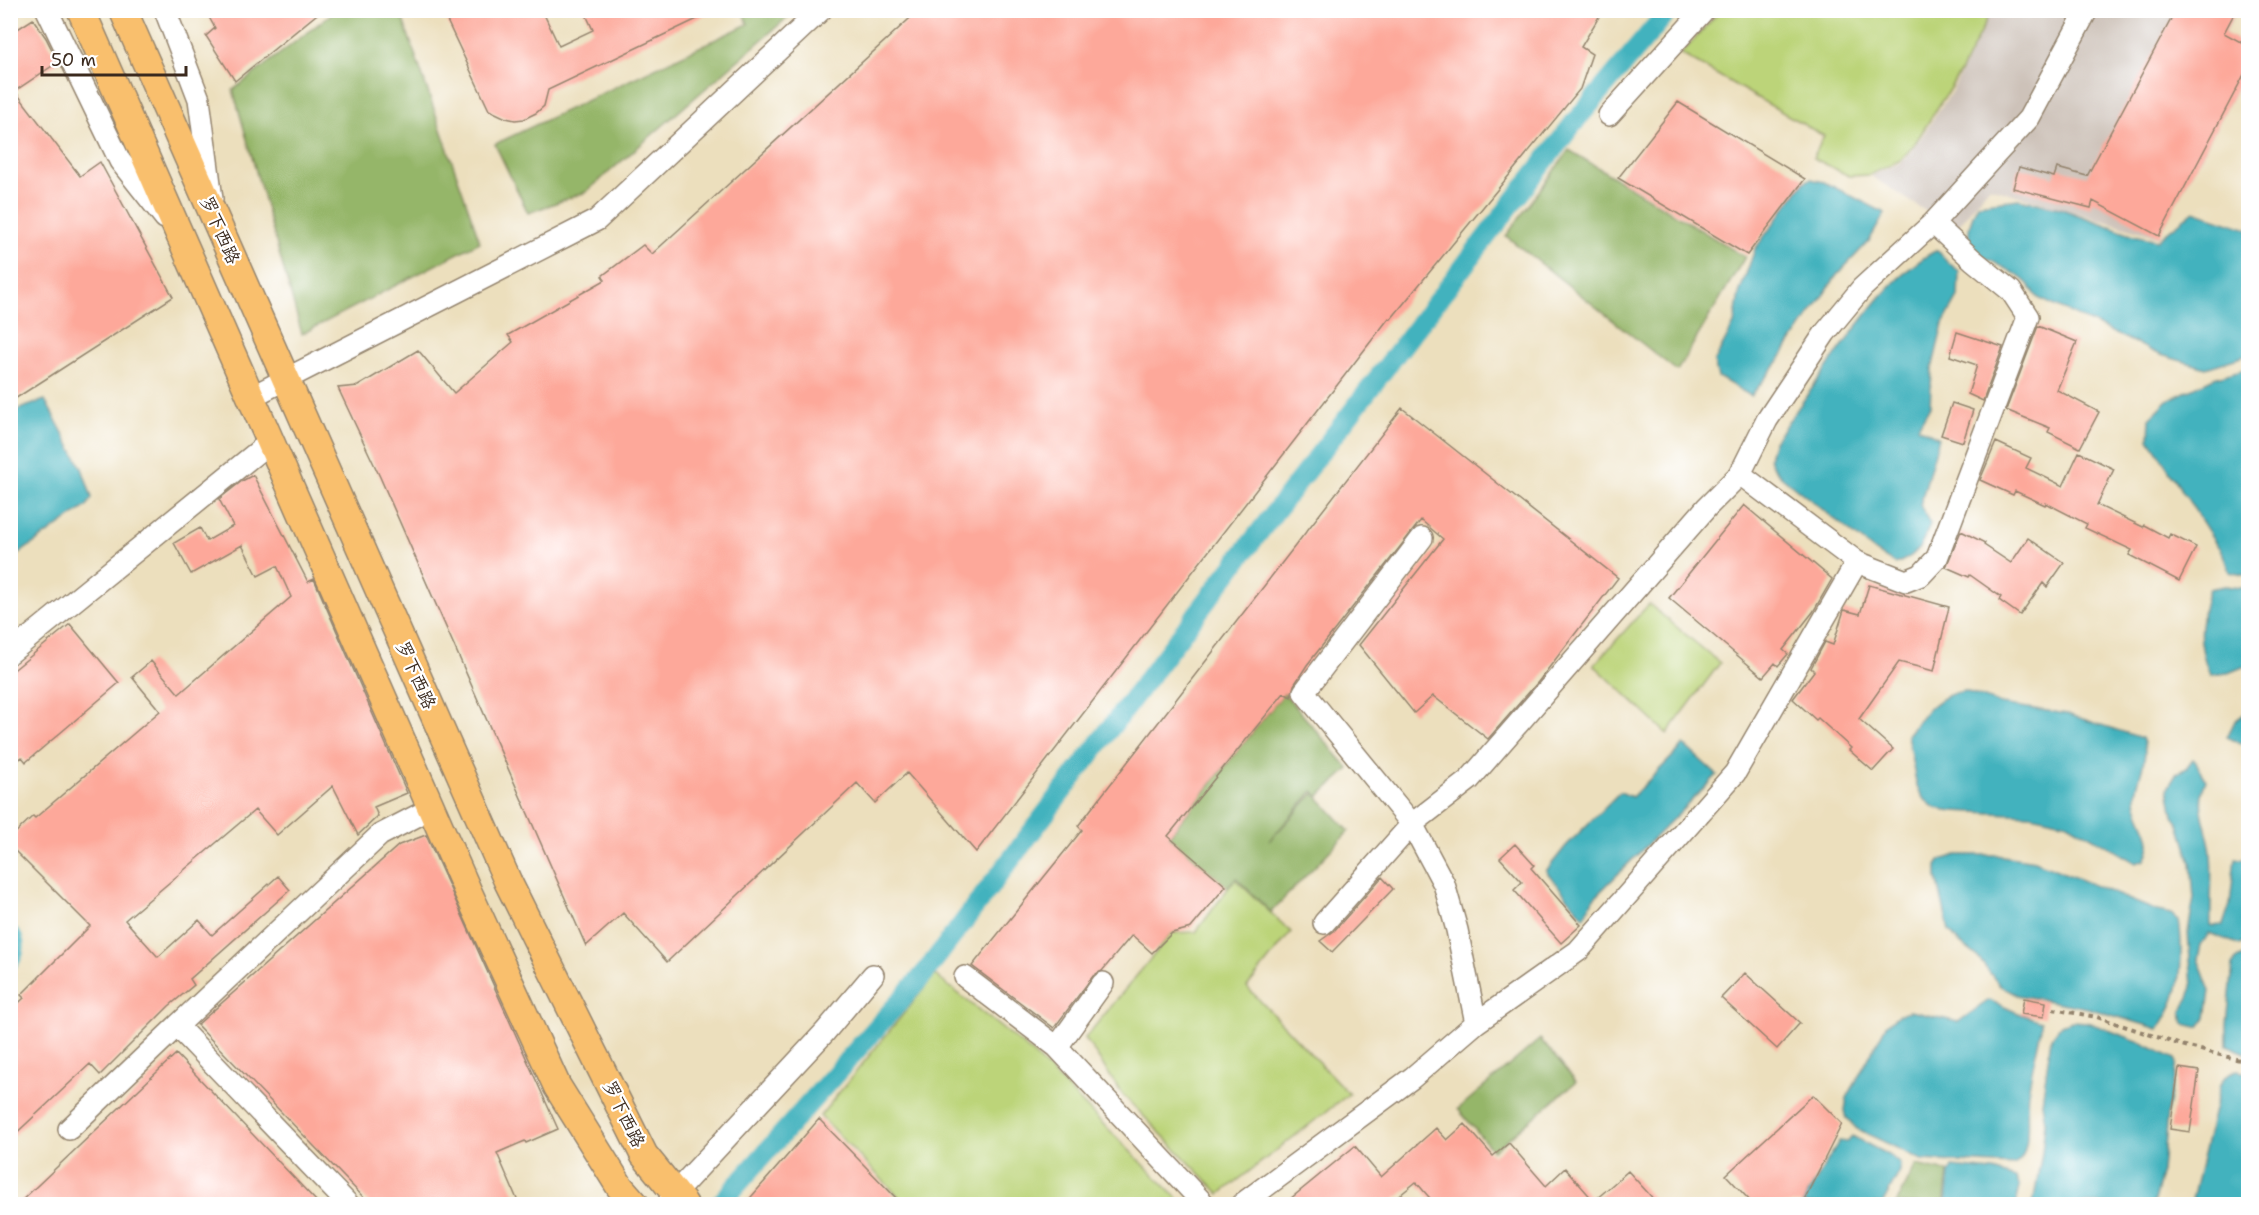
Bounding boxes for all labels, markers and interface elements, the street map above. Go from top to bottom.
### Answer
scale bar [42,39,186,77]
text: 50 m [51,48,96,72]
street label: 罗下西路 [194,192,246,268]
street label: 罗下西路 [390,637,442,713]
street label: 罗下西路 [597,1076,651,1152]

